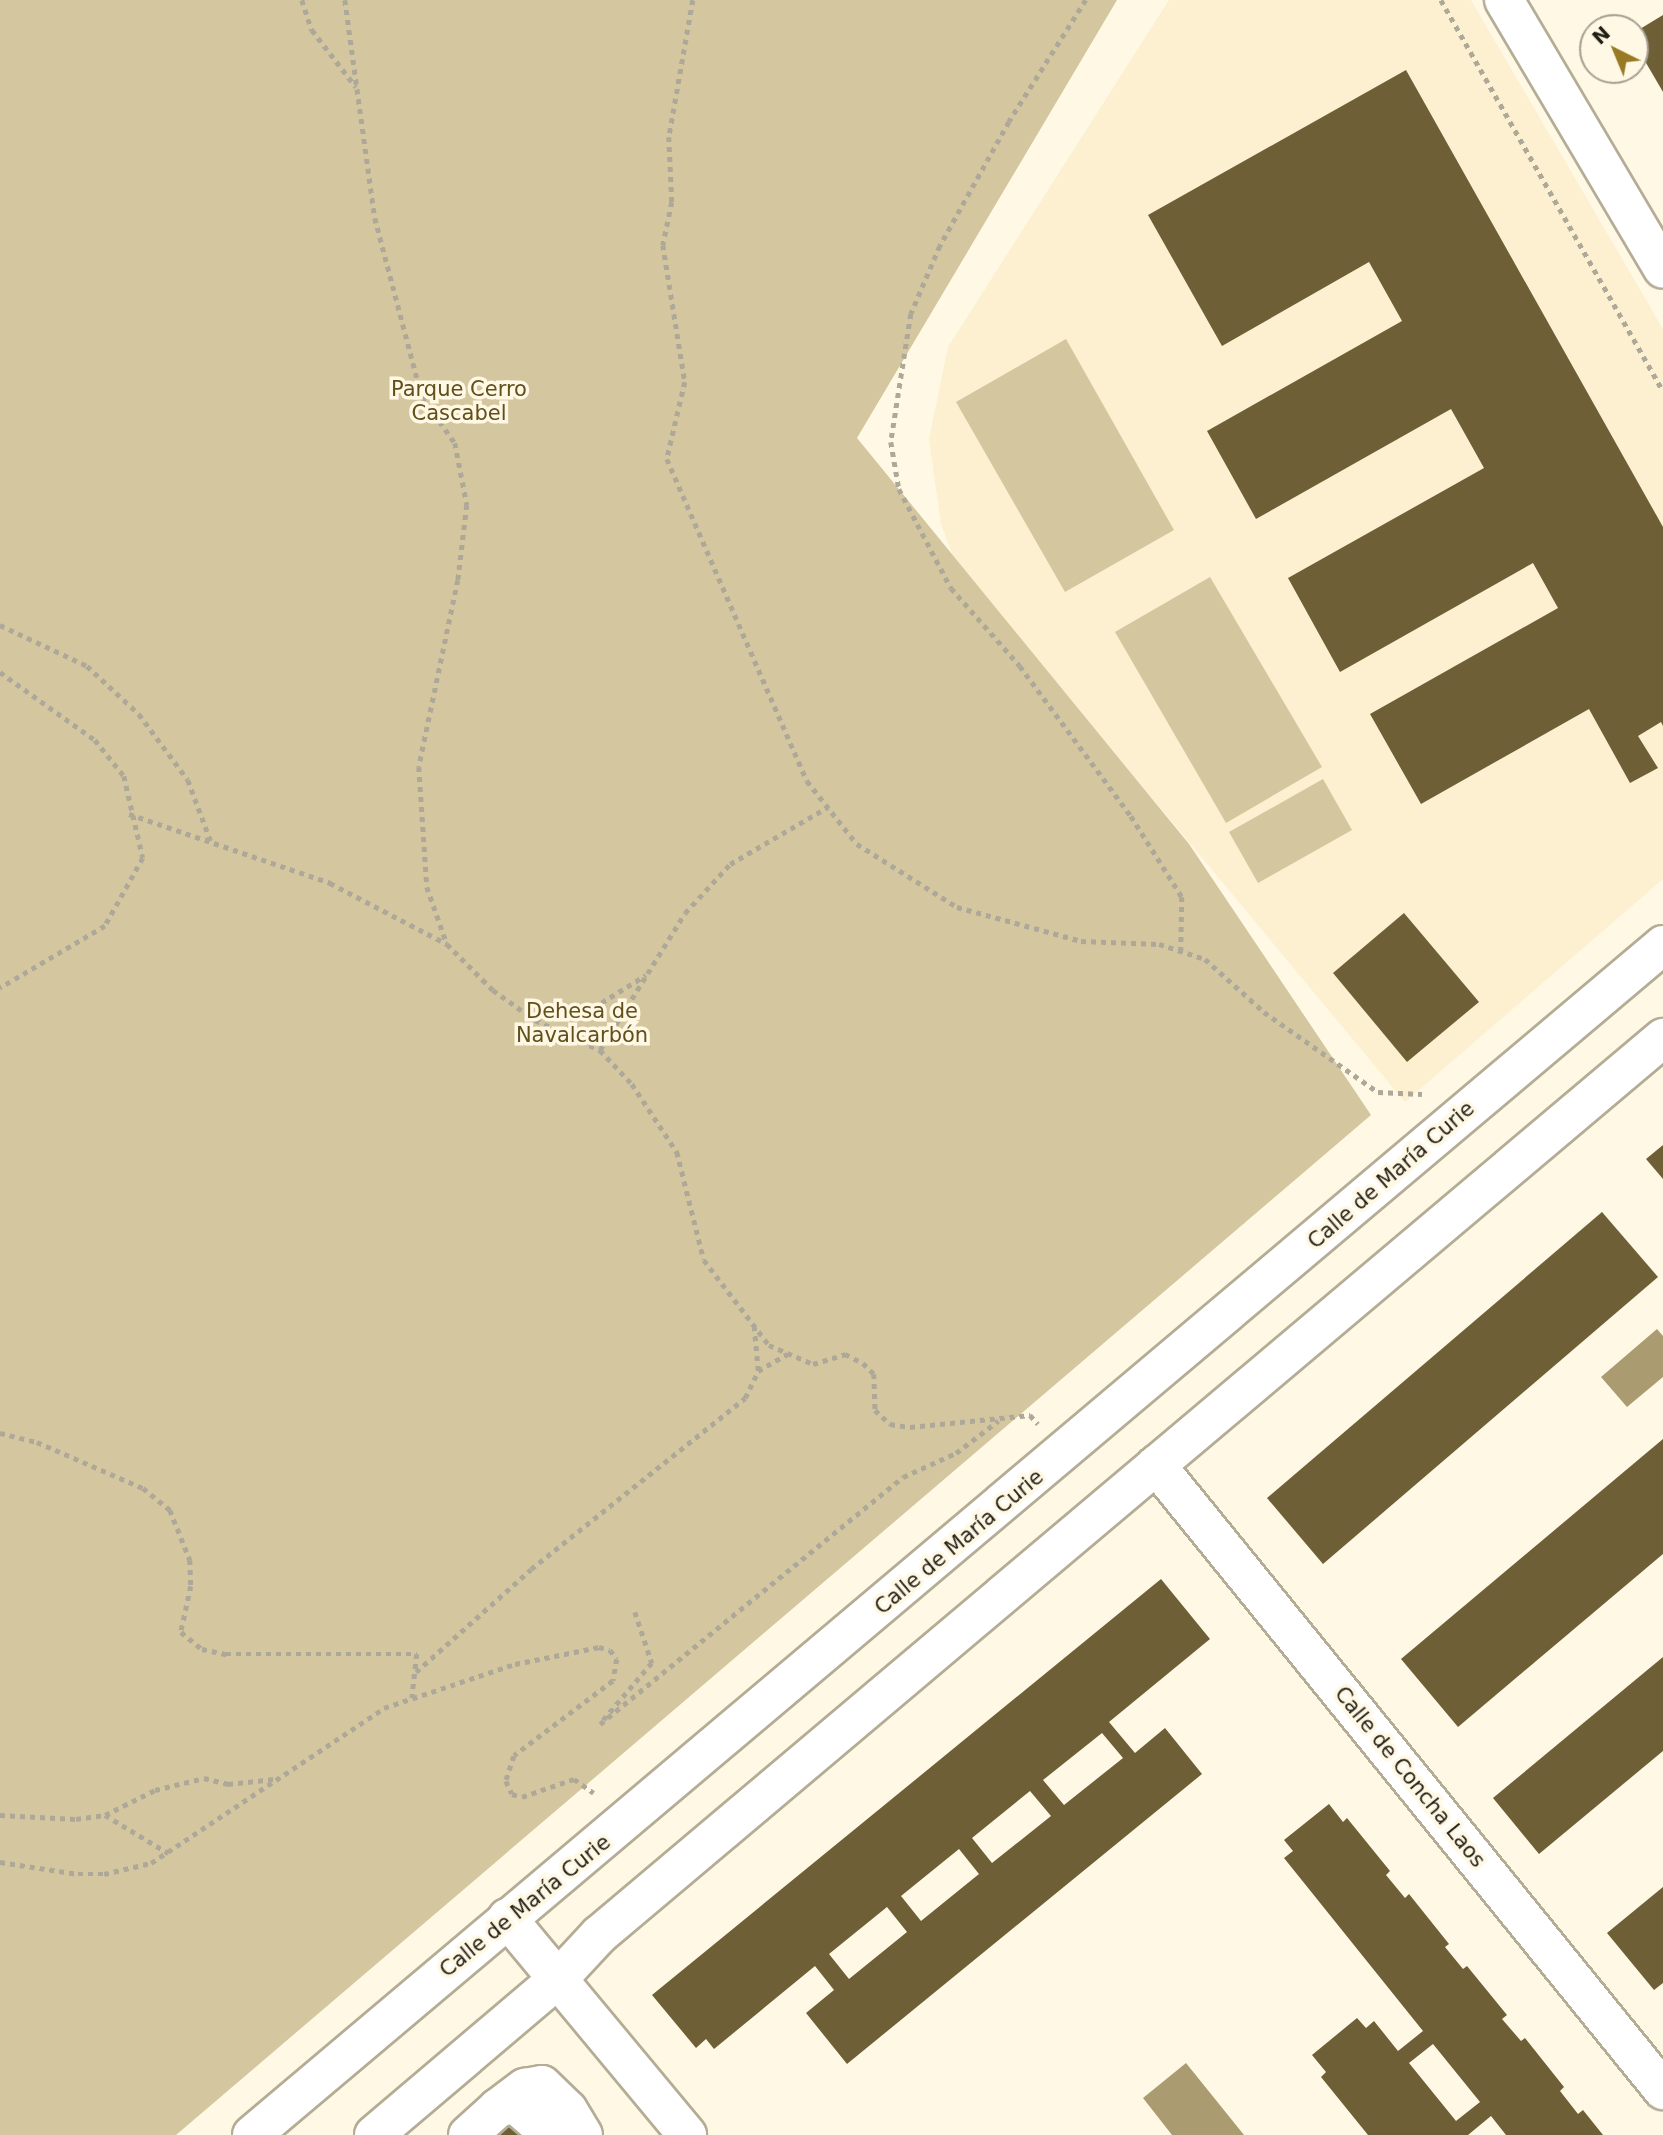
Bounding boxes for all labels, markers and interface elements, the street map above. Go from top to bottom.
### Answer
north arrow [1579,14,1649,84]
text: N [1588,22,1614,49]
park label: Parque Cerro Cascabel [391,376,527,426]
park label: Dehesa de Navalcarbón [516,998,648,1048]
street label: Calle de María Curie [1303,1096,1479,1254]
street label: Calle de María Curie [870,1464,1048,1620]
street label: Calle de Concha Laos [1329,1682,1491,1872]
street label: Calle de María Curie [435,1829,615,1983]

